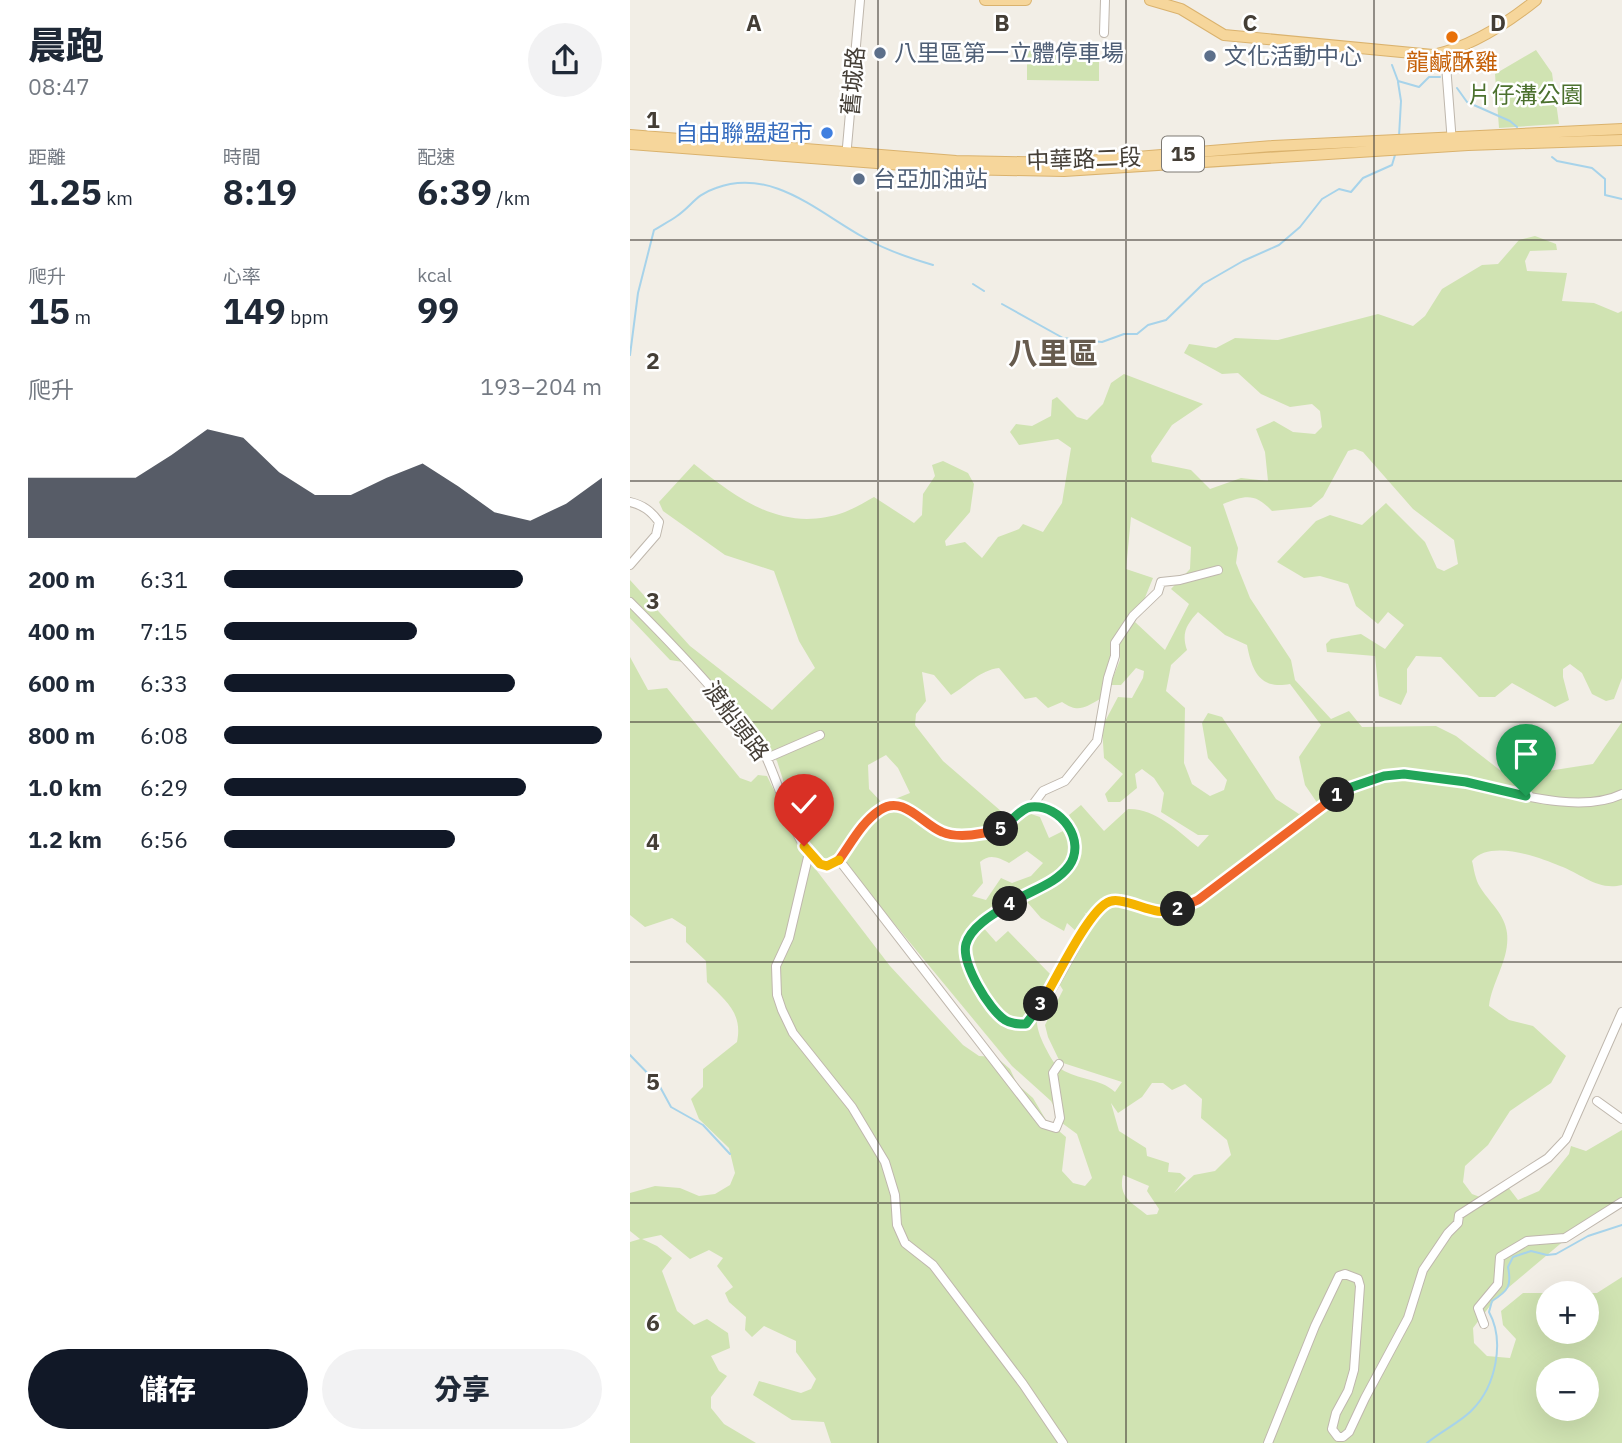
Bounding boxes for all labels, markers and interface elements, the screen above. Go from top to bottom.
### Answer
text: A [746,7,762,37]
text: B [994,7,1010,37]
text: C [1243,7,1258,37]
text: D [1490,7,1506,37]
text: 晨跑 [28,20,104,69]
button: share [528,23,602,97]
marker: 龍鹹酥雞 [1444,29,1460,45]
place label: 八里區第一立體停車場 [894,37,1124,67]
place label: 文化活動中心 [1224,40,1362,70]
street label: 舊城路 [834,45,870,117]
marker: 八里區第一立體停車場 [872,45,888,61]
place label: 龍鹹酥雞 [1406,46,1498,76]
marker: 文化活動中心 [1202,48,1218,64]
text: 08:47 [28,71,90,101]
park label: 片仔溝公園 [1469,79,1584,109]
text: 1 [646,104,660,134]
place label: 自由聯盟超市 [675,117,813,147]
marker: 自由聯盟超市 [819,125,835,141]
road number: 15 [1162,136,1204,172]
street label: 中華路二段 [1026,141,1142,175]
text: 距離 [28,145,66,169]
text: 時間 [223,145,261,169]
text: 配速 [417,145,455,169]
place label: 台亞加油站 [873,163,988,193]
text: 1.25 [28,169,102,215]
text: 8:19 [223,169,297,215]
text: 6:39 [417,169,492,215]
marker: 台亞加油站 [851,171,867,187]
text: km [102,186,133,210]
text: /km [492,186,530,210]
text: kcal [417,263,452,287]
text: 爬升 [28,264,66,288]
text: 心率 [223,264,261,288]
text: 99 [417,287,459,333]
text: 15 [28,288,70,334]
text: 149 [223,288,286,334]
text: m [70,305,91,329]
text: bpm [286,305,329,329]
district label: 八里區 [1008,333,1098,372]
text: 2 [646,345,660,375]
text: 193–204 m [480,371,602,401]
text: 爬升 [28,374,74,404]
text: 200 m [28,564,95,594]
text: 6:31 [140,564,188,594]
text: 3 [646,585,660,615]
text: 400 m [28,616,95,646]
text: 7:15 [140,616,188,646]
text: 600 m [28,668,95,698]
text: 6:33 [140,668,188,698]
street label: 渡船頭路 [697,675,776,766]
text: 800 m [28,720,95,750]
text: 6:08 [140,720,188,750]
pin [1496,724,1556,796]
icon: arrive [1507,735,1545,773]
text: 1.0 km [28,772,102,802]
text: 6:29 [140,772,188,802]
pin [774,774,834,846]
pin: 1 [1320,778,1354,812]
text: 1 [1331,782,1342,806]
icon: check [785,785,823,823]
pin: 5 [984,812,1018,846]
text: 5 [995,816,1006,840]
text: 1.2 km [28,824,102,854]
text: 6:56 [140,824,188,854]
text: 4 [646,826,660,856]
pin: 4 [992,886,1028,922]
text: 4 [1004,891,1015,915]
pin: 2 [1160,892,1196,926]
text: 2 [1172,896,1183,920]
pin: 3 [1024,986,1058,1021]
text: 3 [1035,991,1046,1015]
text: 5 [646,1066,660,1096]
map controls [1536,1281,1599,1421]
button: + [1536,1281,1599,1344]
text: 6 [646,1307,660,1337]
button: 儲存 [28,1349,308,1429]
button: 分享 [322,1349,602,1429]
button: − [1536,1358,1599,1421]

